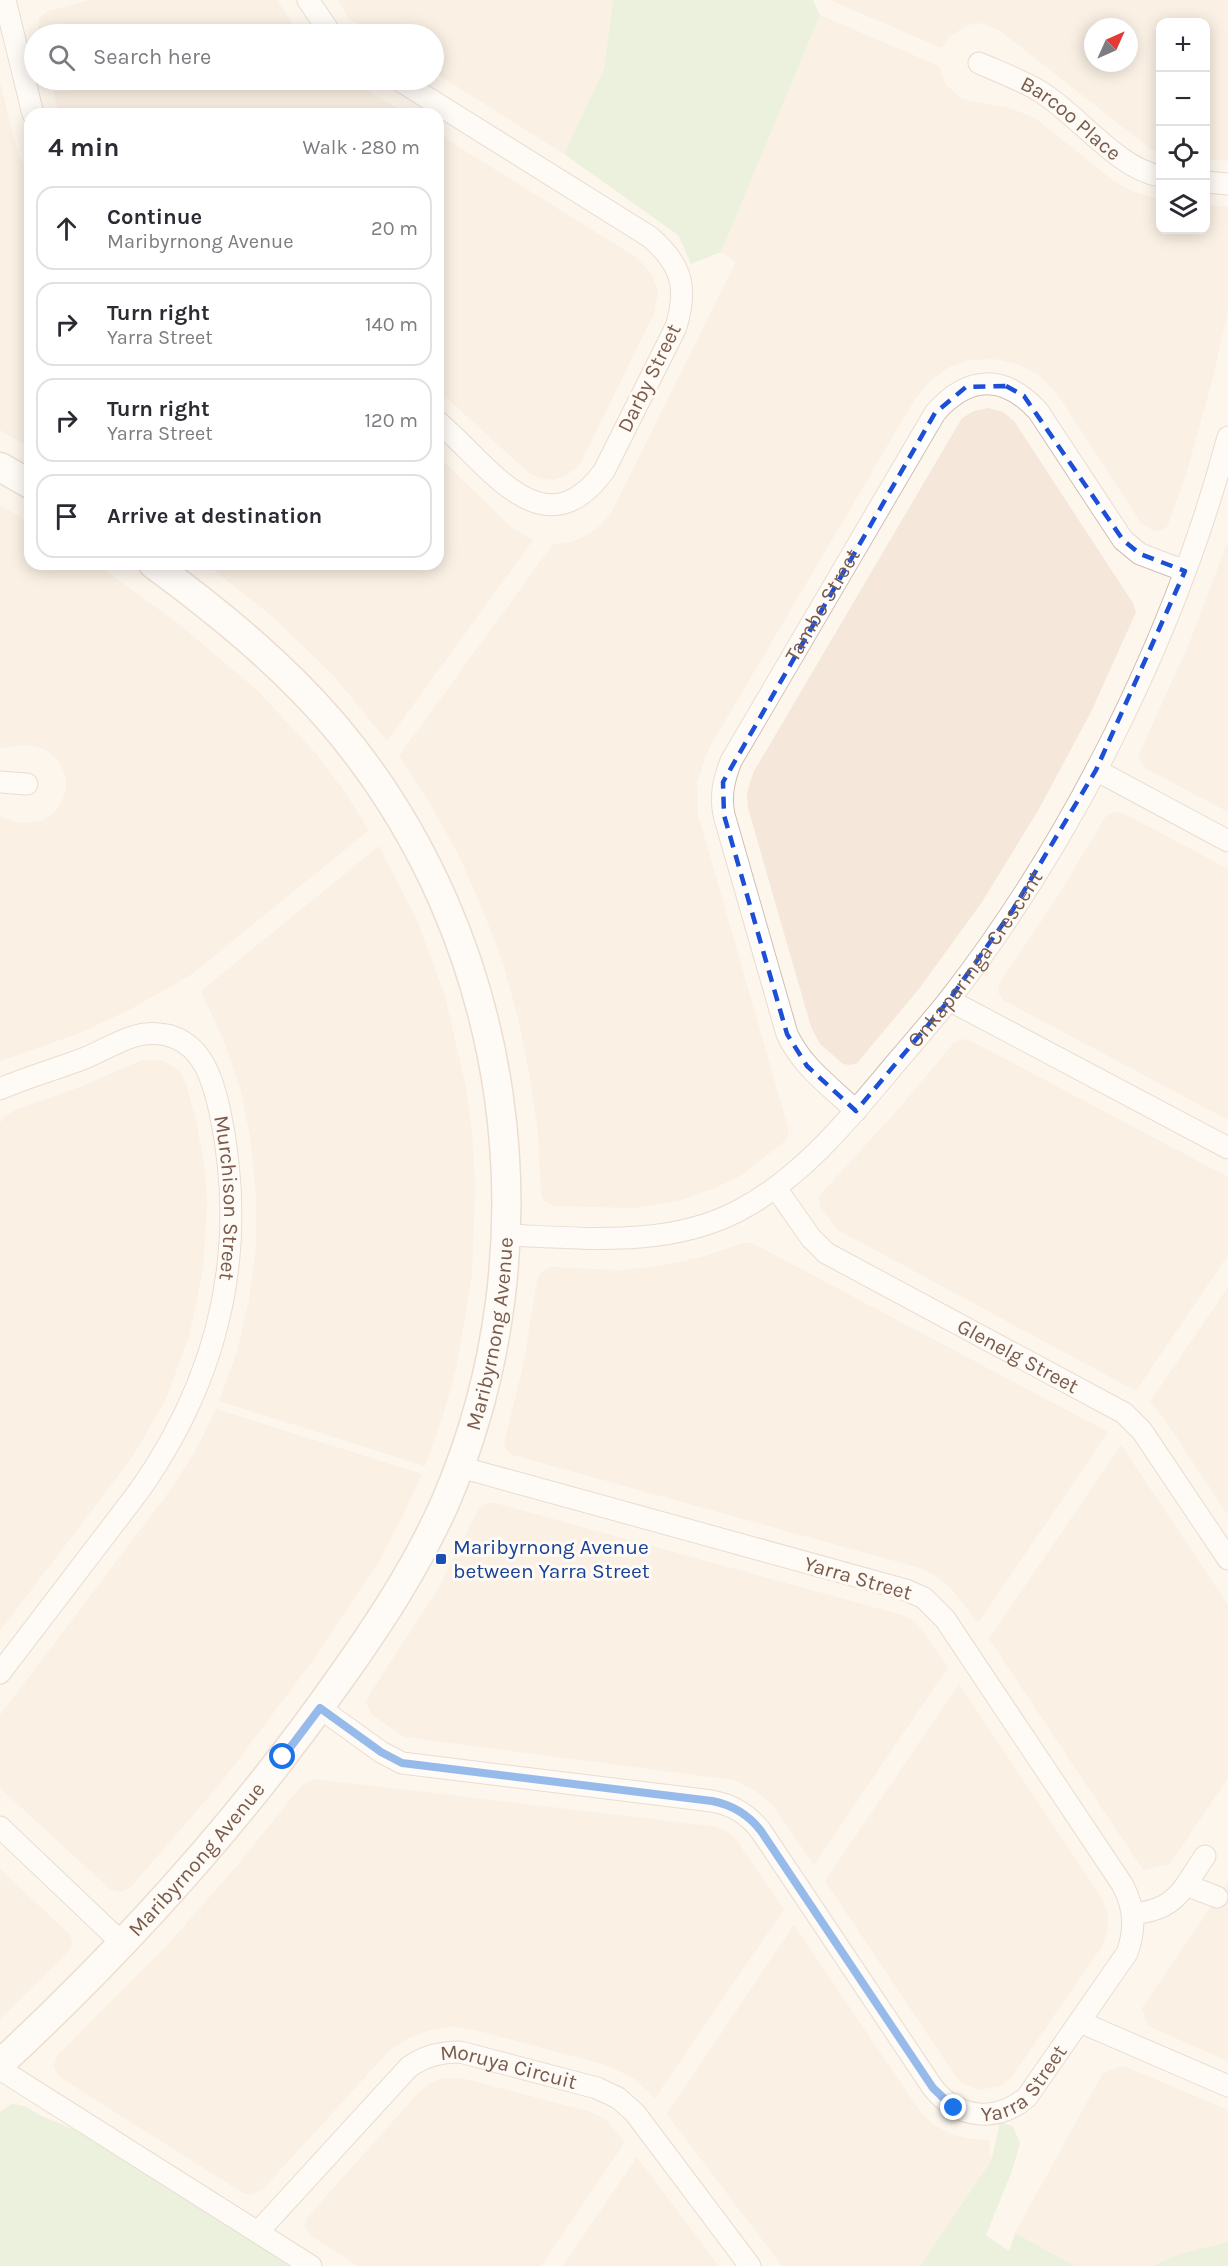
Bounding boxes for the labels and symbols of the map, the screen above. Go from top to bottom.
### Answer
north arrow [1084,18,1138,72]
street label: Barcoo Place [1017,71,1126,165]
street label: Darby Street [612,320,686,436]
street label: Tambo Street [780,544,865,666]
street label: Onkaparinga Crescent [903,866,1048,1052]
street label: Murchison Street [209,1113,243,1282]
street label: Maribyrnong Avenue [461,1237,518,1433]
street label: Glenelg Street [953,1314,1083,1398]
place label: Maribyrnong Avenue between Yarra Street [453,1535,650,1583]
street label: Yarra Street [801,1551,915,1605]
marker: Maribyrnong Avenue between Yarra Street [434,1552,448,1566]
route start [269,1743,295,1769]
street label: Maribyrnong Avenue [123,1778,270,1941]
street label: Moruya Circuit [439,2040,580,2094]
street label: Yarra Street [980,2040,1072,2126]
route end [940,2094,966,2120]

